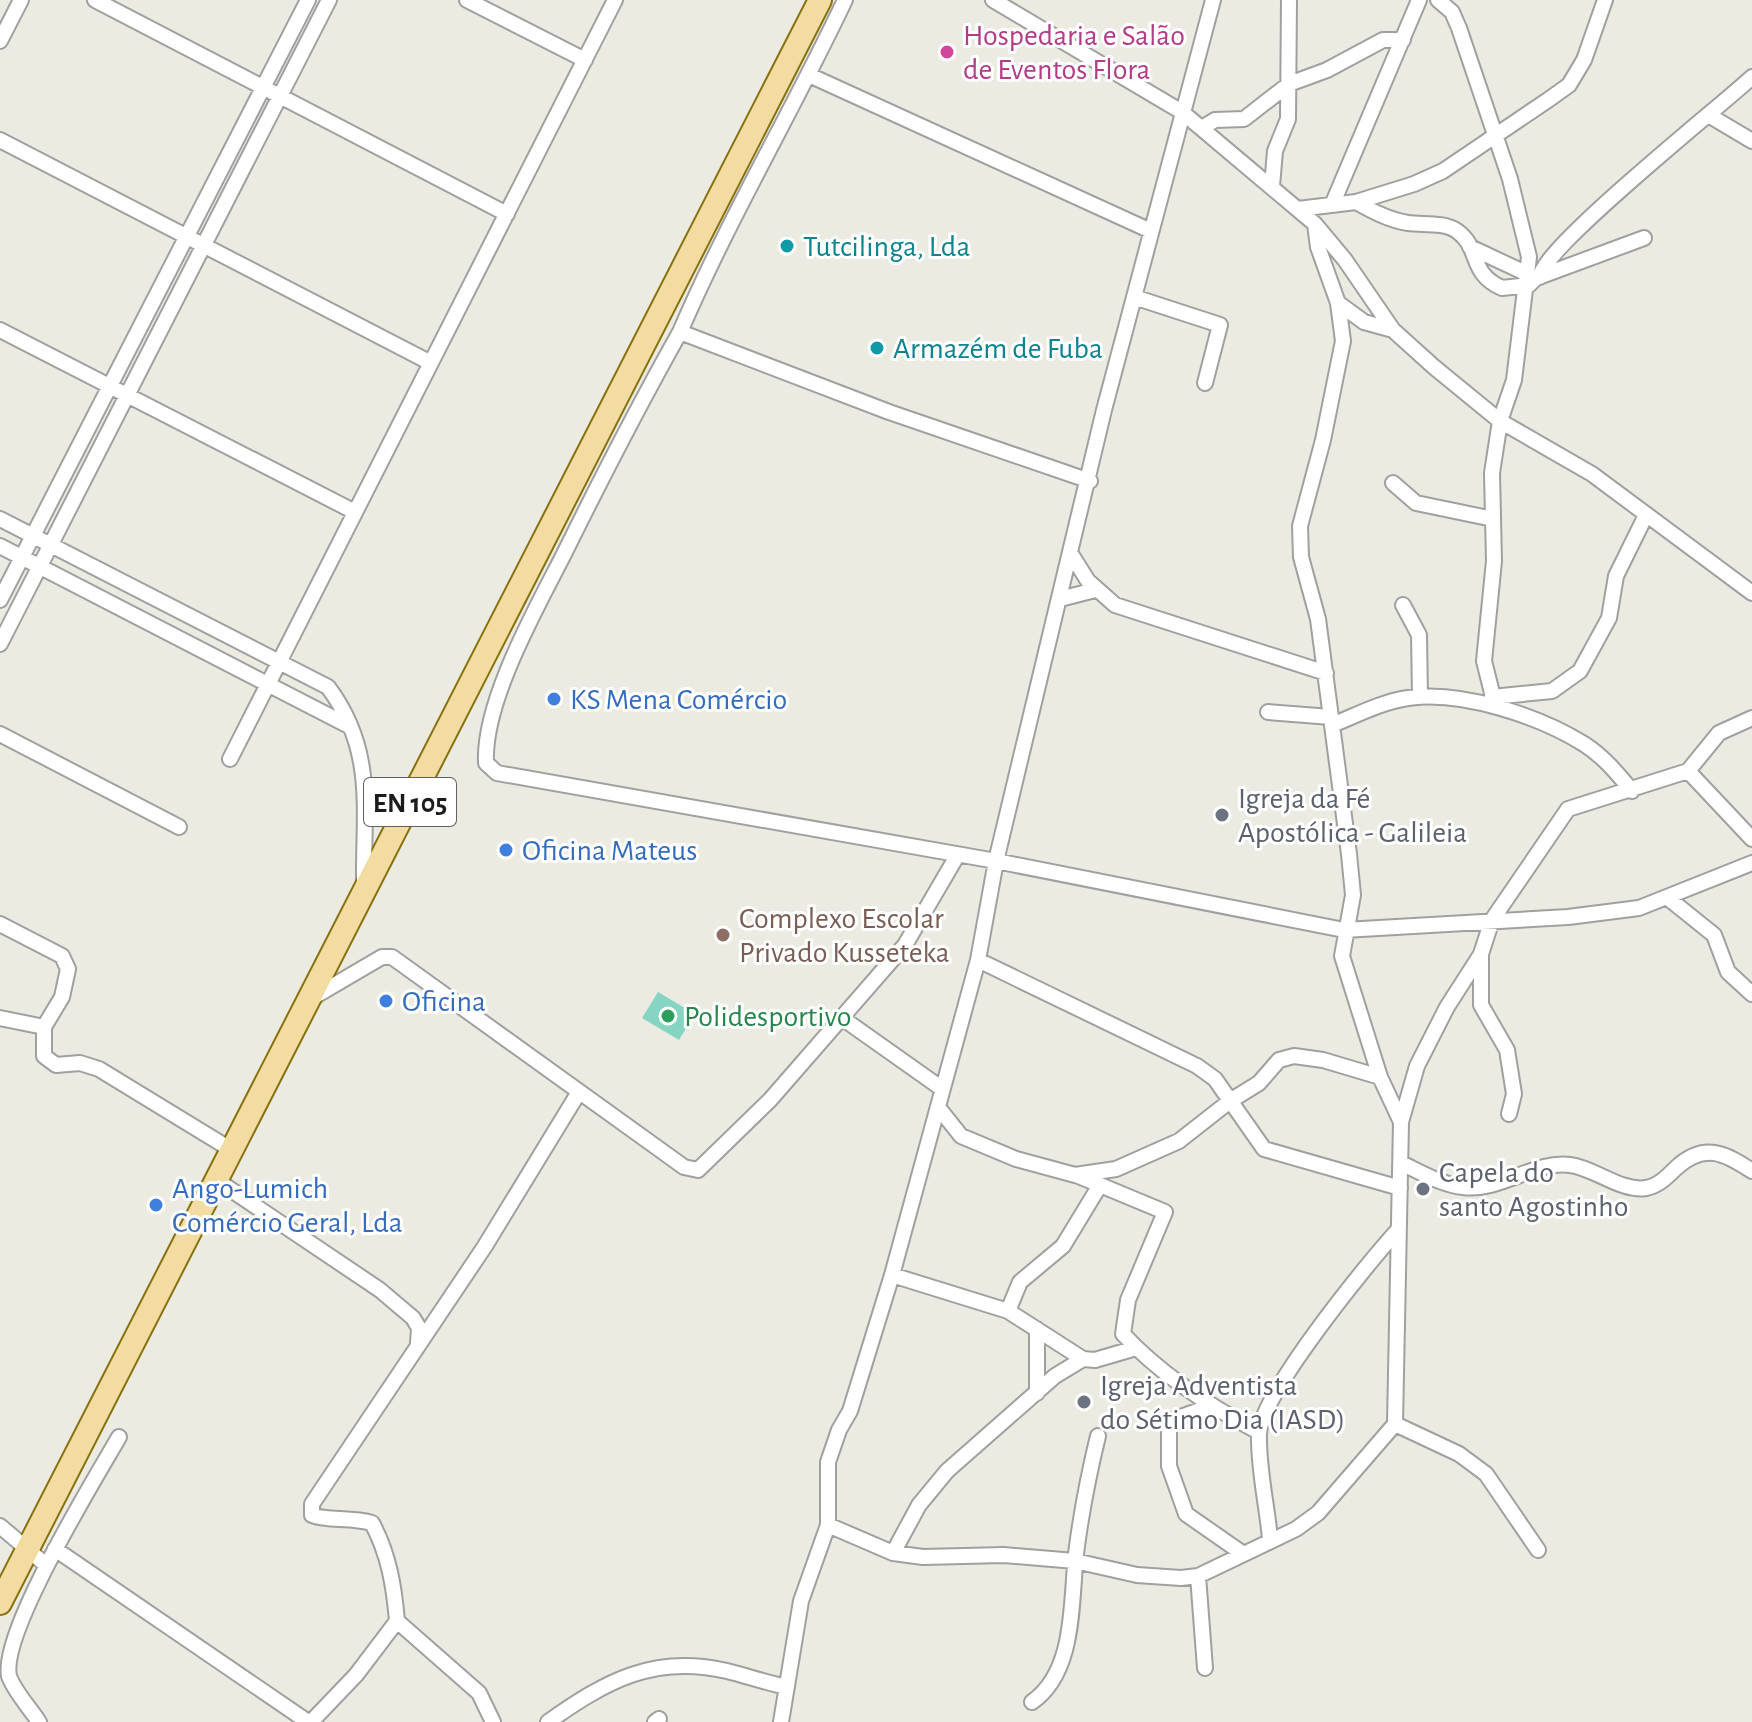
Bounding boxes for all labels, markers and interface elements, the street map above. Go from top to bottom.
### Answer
place label: Hospedaria e Salão de Eventos Flora [963,21,1185,85]
marker: Hospedaria e Salão de Eventos Flora [938,43,956,61]
place label: Tutcilinga, Lda [803,232,970,262]
marker: Tutcilinga, Lda [778,237,796,255]
place label: Armazém de Fuba [893,334,1103,364]
marker: Armazém de Fuba [868,339,886,357]
place label: KS Mena Comércio [570,685,787,715]
marker: KS Mena Comércio [545,690,563,708]
road number: EN 105 [364,778,456,826]
place label: Igreja da Fé Apostólica - Galileia [1238,784,1467,848]
marker: Igreja da Fé Apostólica - Galileia [1213,806,1231,824]
place label: Oficina Mateus [522,836,697,866]
marker: Oficina Mateus [497,841,515,859]
place label: Complexo Escolar Privado Kusseteka [739,904,950,968]
marker: Complexo Escolar Privado Kusseteka [714,926,732,944]
place label: Oficina [402,987,486,1017]
marker: Oficina [377,992,395,1010]
place label: Polidesportivo [684,1002,851,1032]
marker: Polidesportivo [659,1007,677,1025]
place label: Capela do santo Agostinho [1439,1158,1628,1222]
place label: Ango-Lumich Comércio Geral, Lda [172,1174,403,1238]
marker: Capela do santo Agostinho [1414,1180,1432,1198]
marker: Ango-Lumich Comércio Geral, Lda [147,1196,165,1214]
place label: Igreja Adventista do Sétimo Dia (IASD) [1100,1371,1345,1435]
marker: Igreja Adventista do Sétimo Dia (IASD) [1075,1393,1093,1411]

